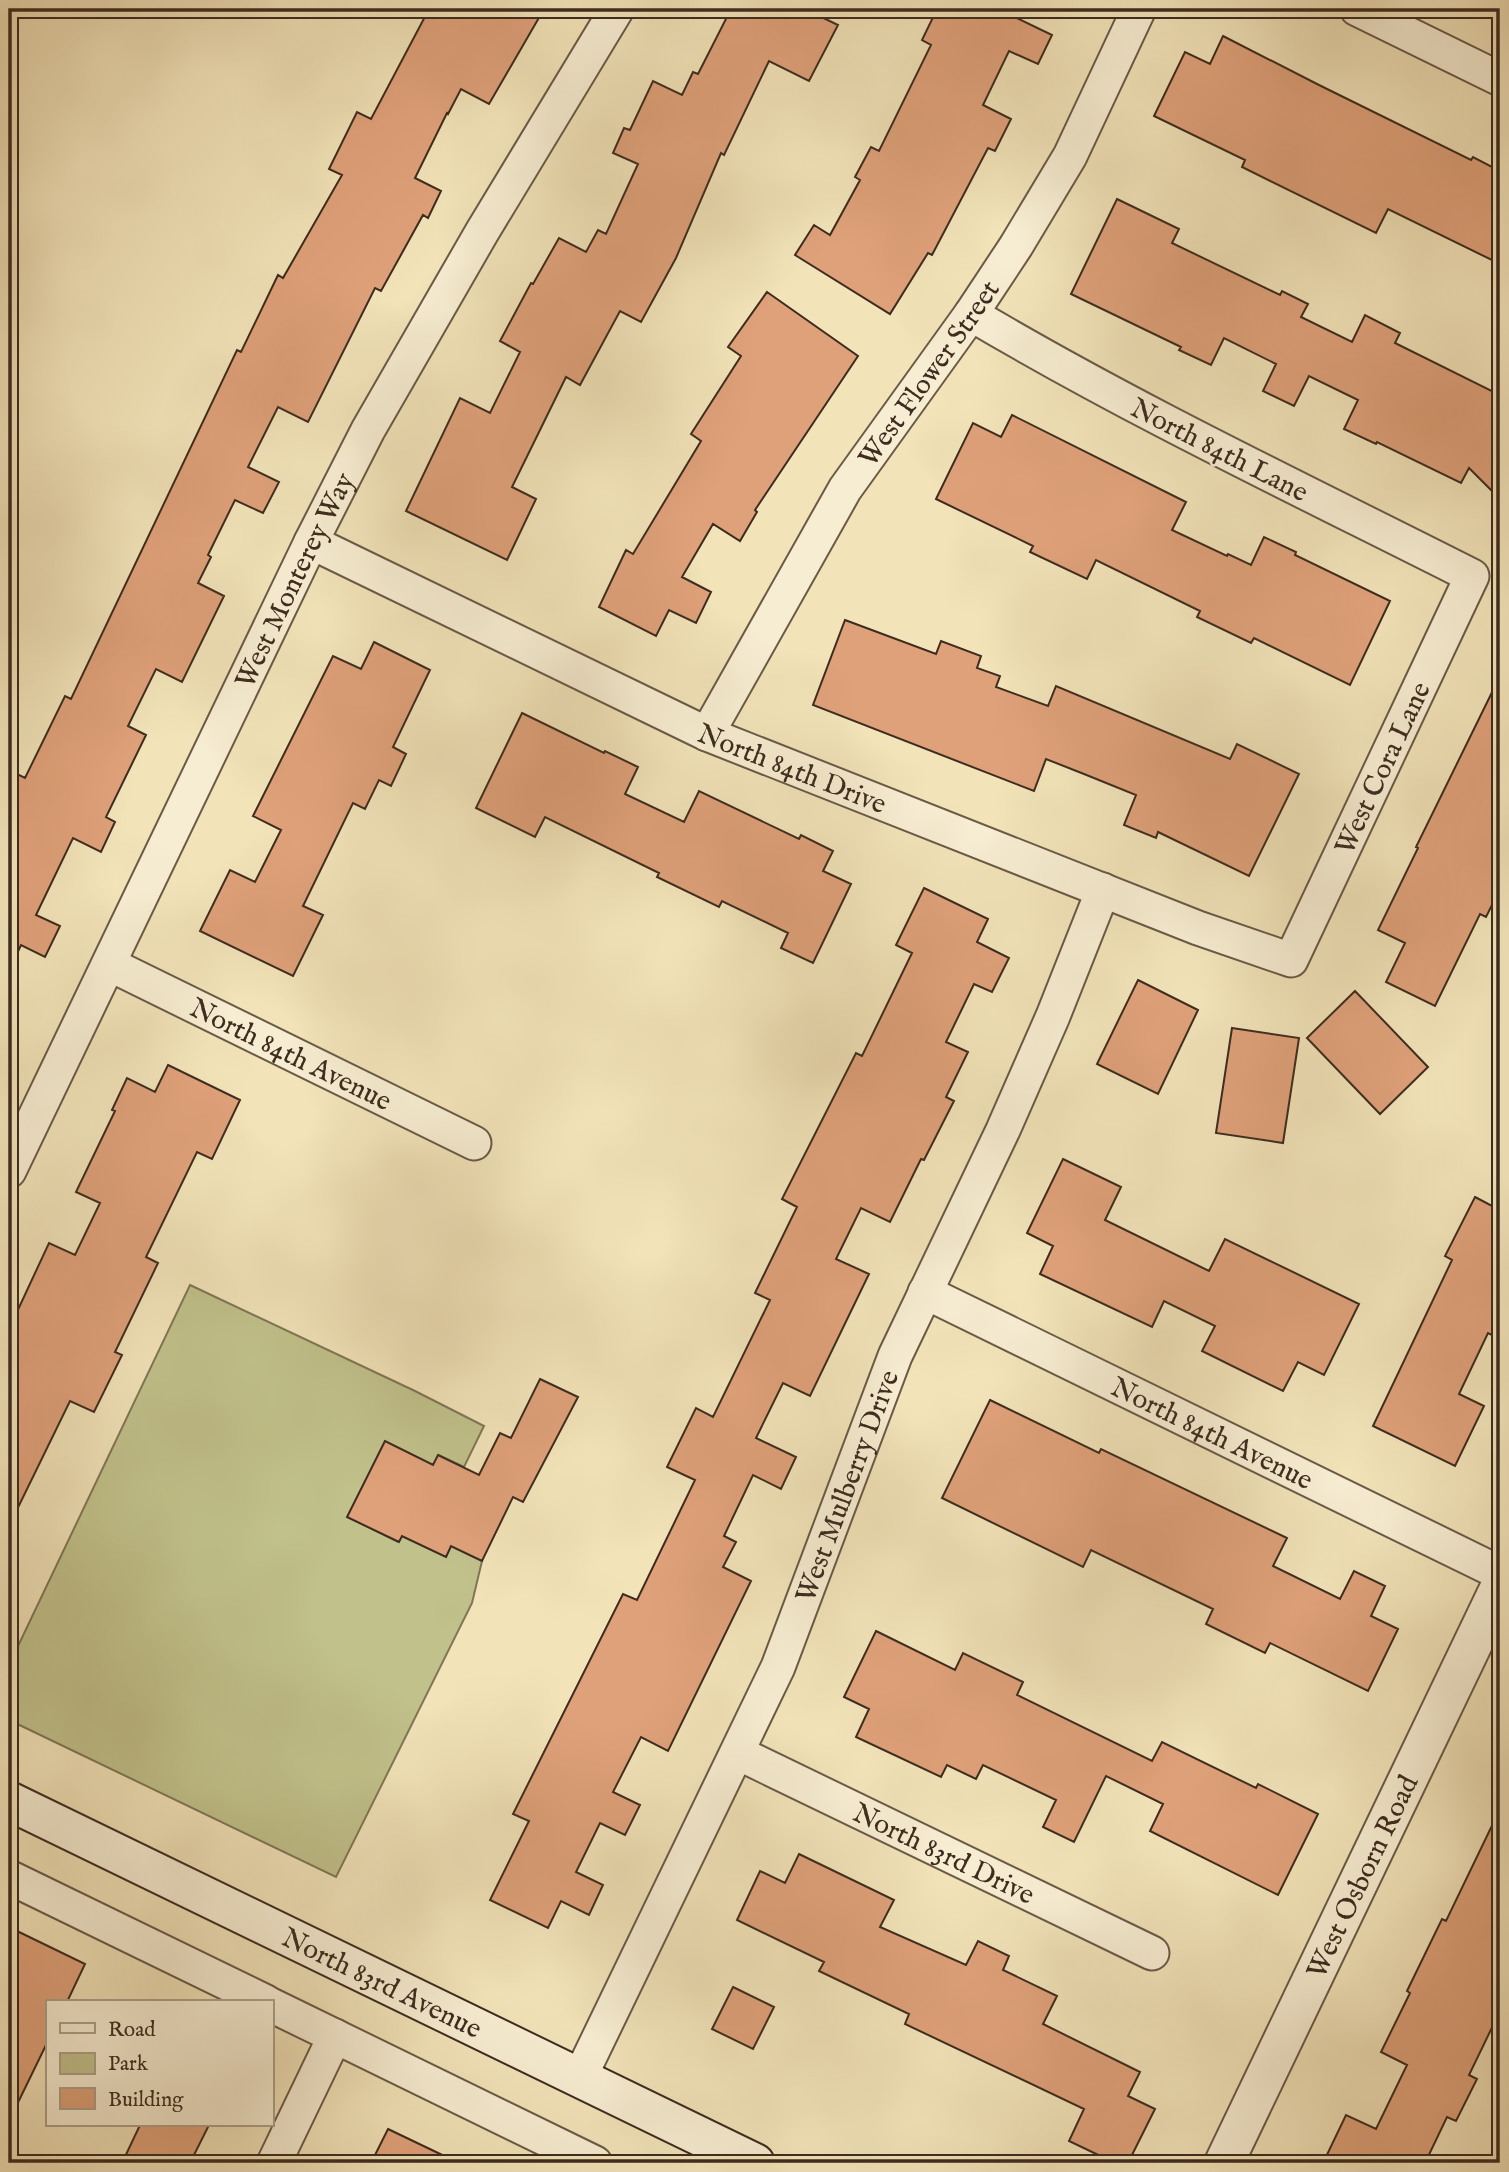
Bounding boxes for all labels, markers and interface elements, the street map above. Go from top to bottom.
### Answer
street label: West Flower Street [852,274,1009,474]
street label: North 84th Lane [1124,391,1314,511]
street label: West Monterey Way [228,467,363,695]
street label: West Cora Lane [1328,677,1440,861]
street label: North 84th Drive [692,717,891,823]
street label: North 84th Avenue [184,991,397,1120]
street label: West Mulberry Drive [789,1366,908,1608]
street label: North 84th Avenue [1105,1371,1318,1499]
street label: West Osborn Road [1300,1770,1427,1985]
street label: North 83rd Drive [847,1796,1040,1914]
street label: North 83rd Avenue [276,1921,487,2048]
legend [46,2000,273,2126]
text: Road [108,2017,156,2044]
text: Park [108,2051,149,2078]
text: Building [108,2087,184,2114]

